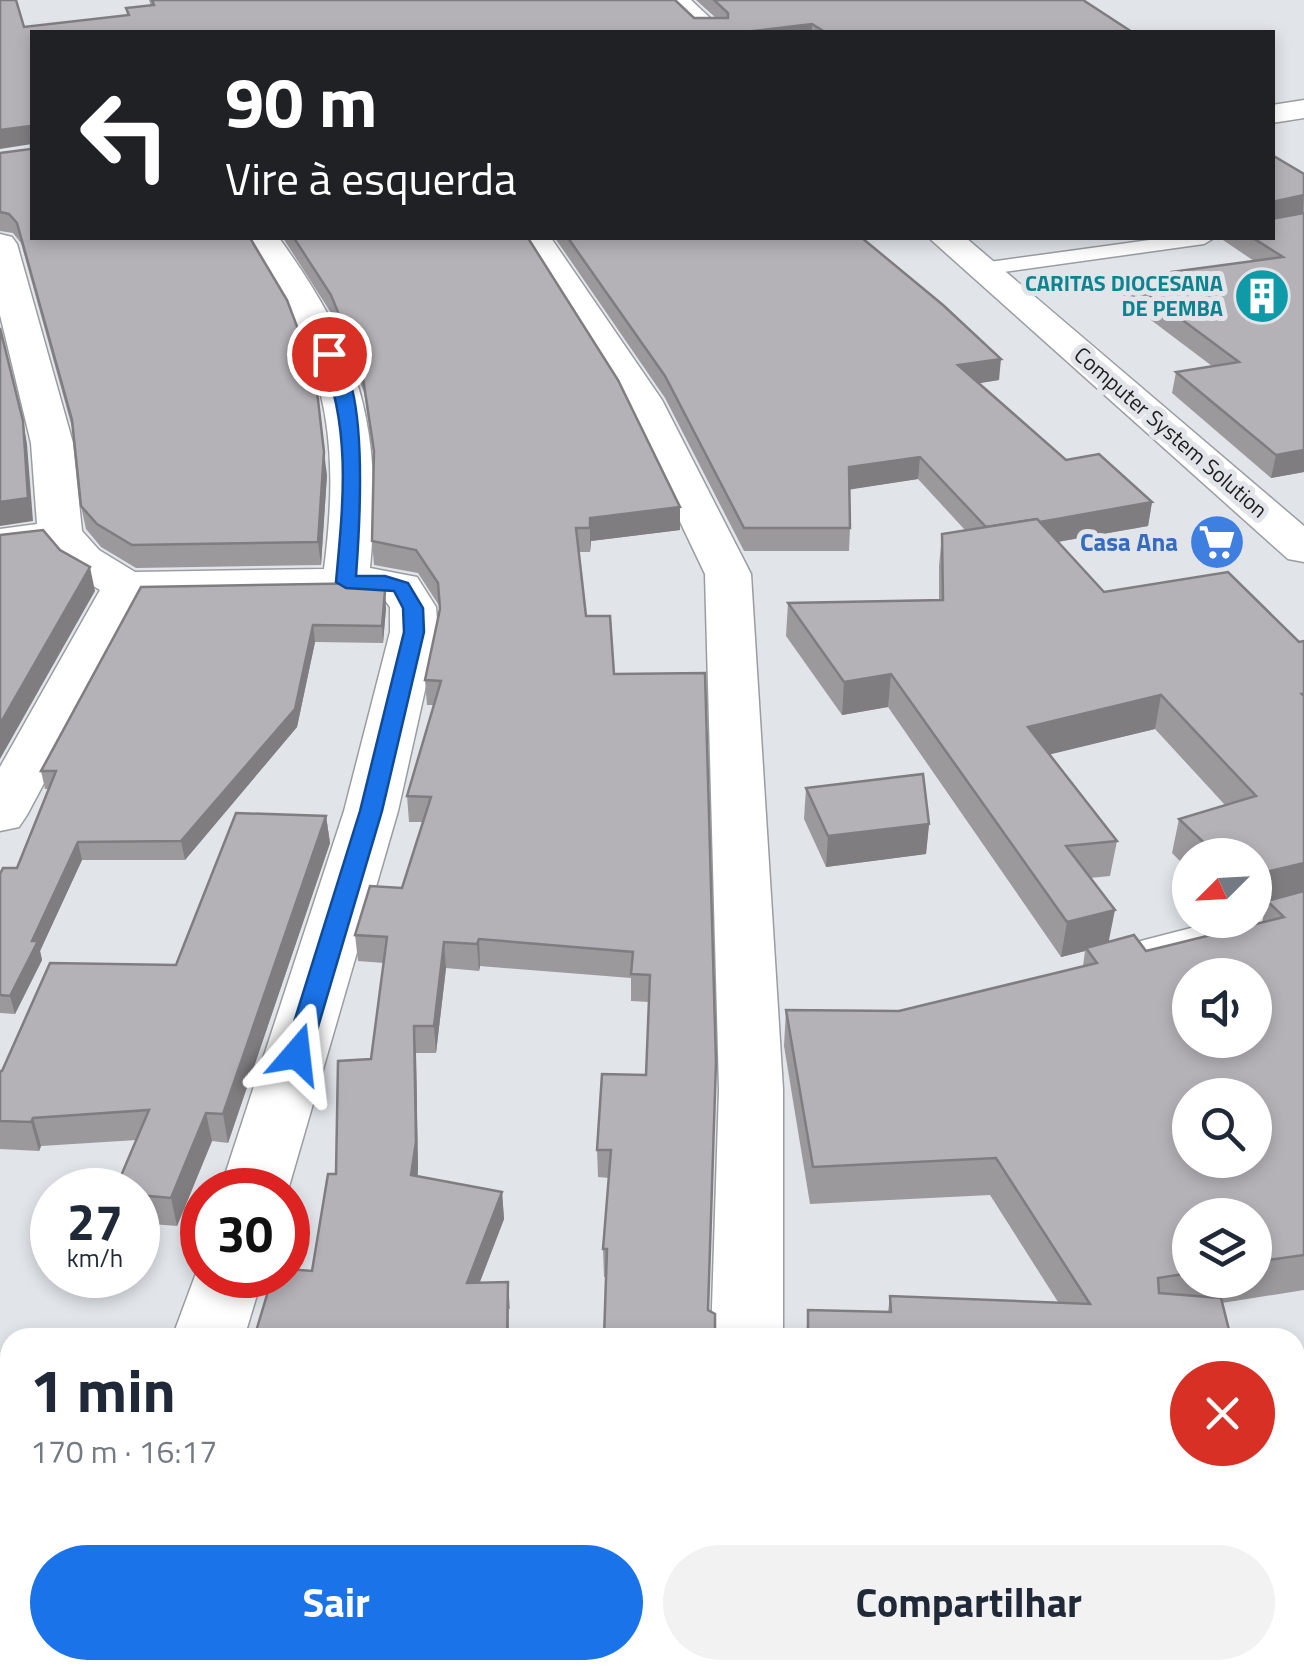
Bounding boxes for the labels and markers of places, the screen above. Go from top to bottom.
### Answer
place label: CARITAS DIOCESANA DE PEMBA [1025,266,1223,325]
building icon: CARITAS DIOCESANA DE PEMBA [1232,266,1292,326]
pin [287,312,372,397]
supermarket icon: Casa Ana [1187,512,1247,572]
place label: Casa Ana [1080,523,1178,561]

